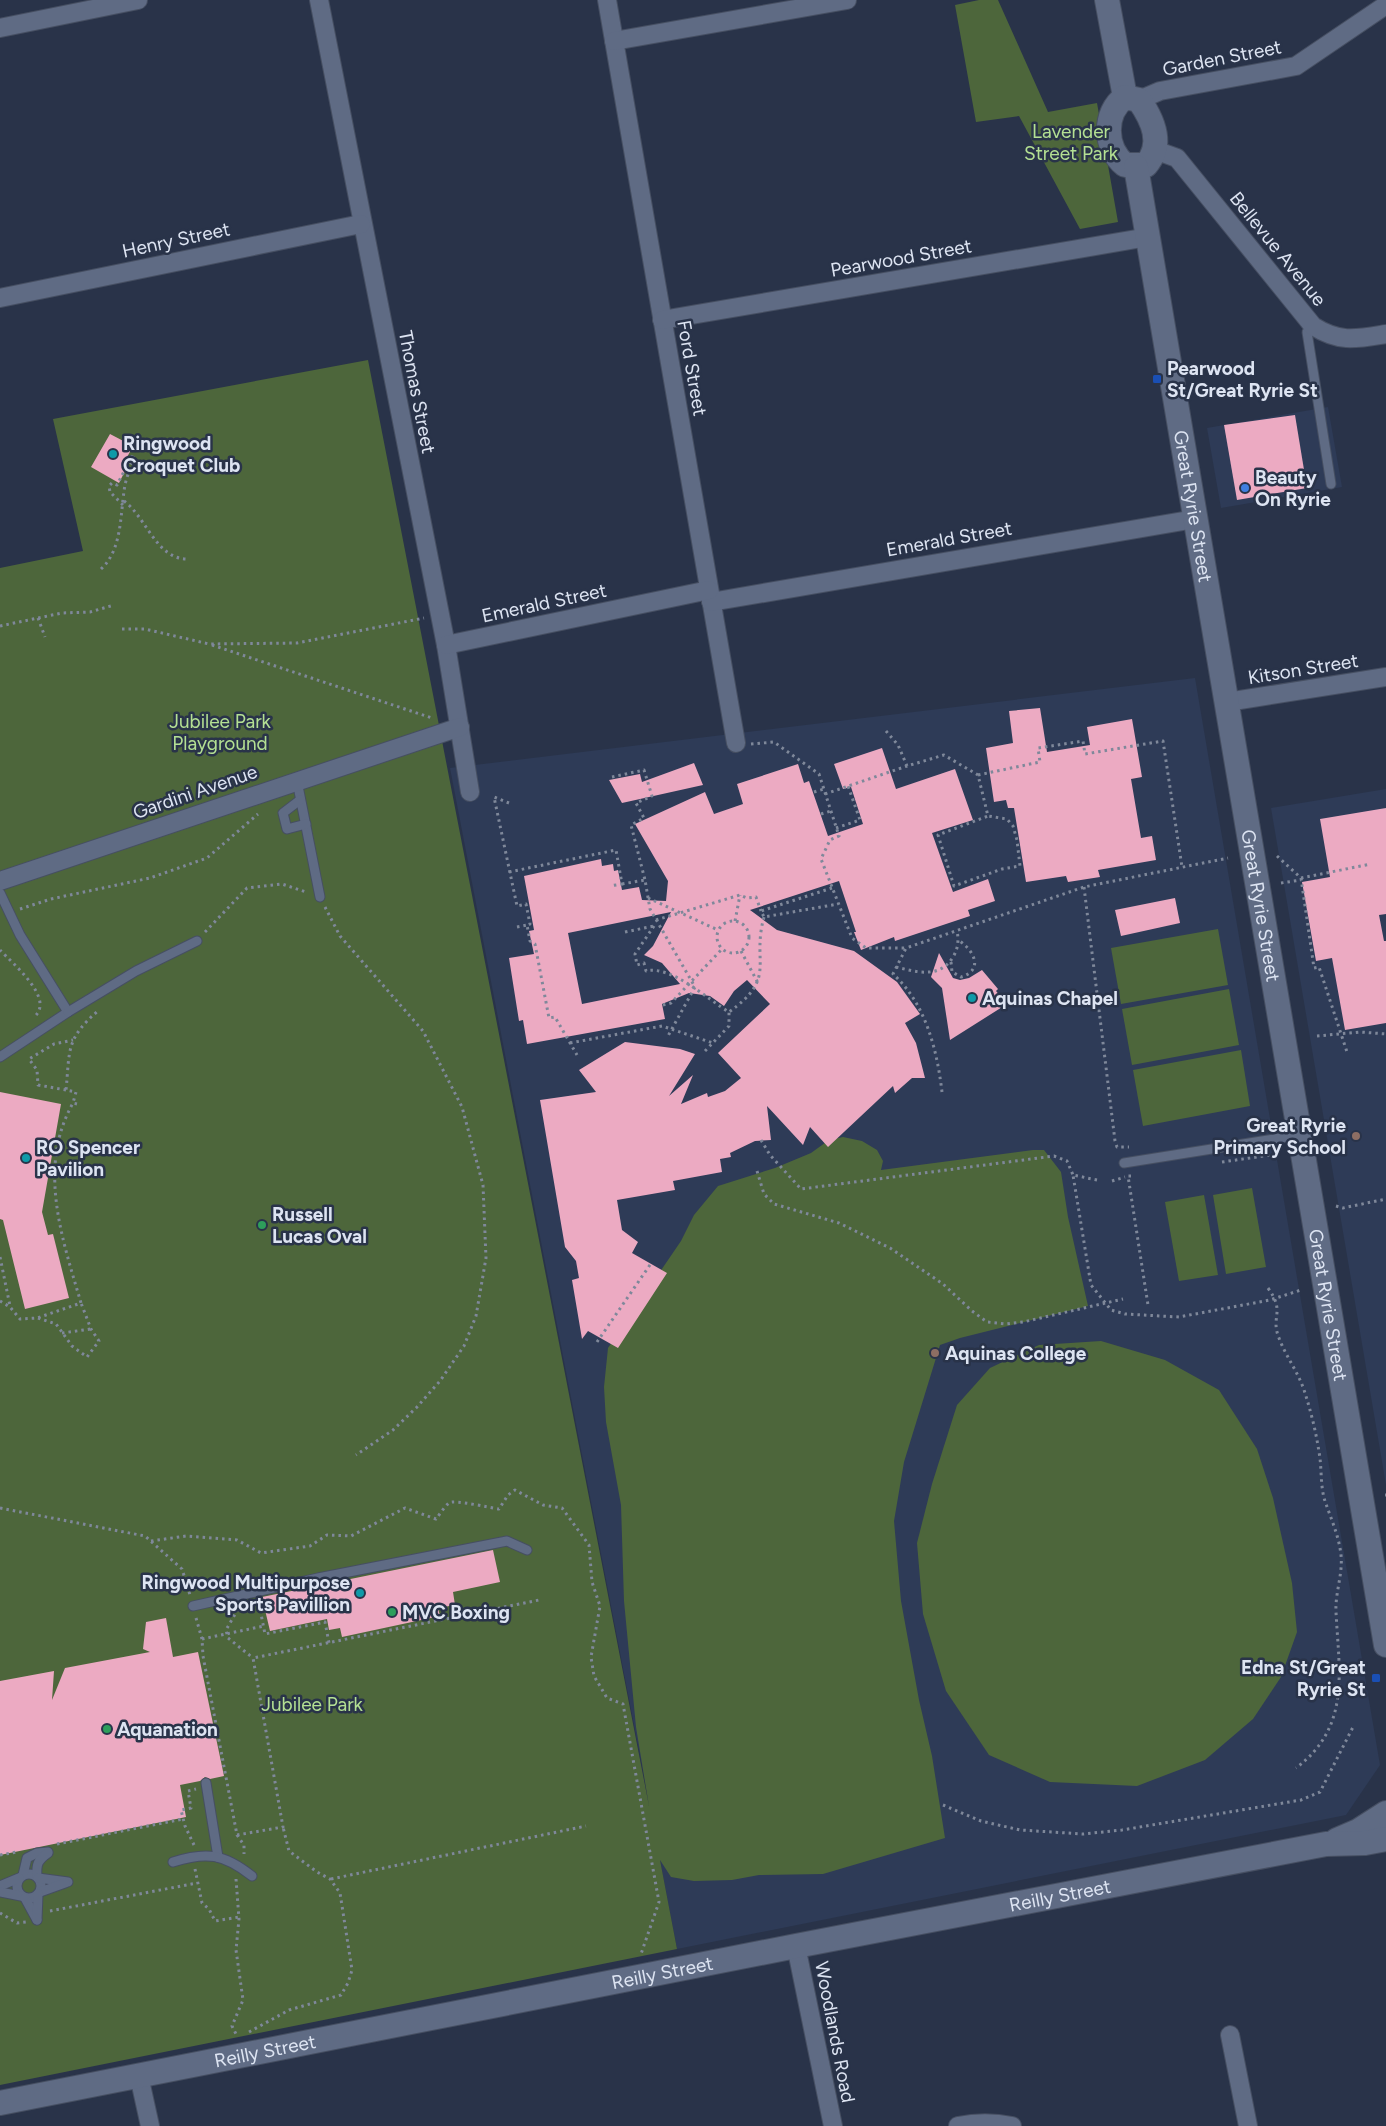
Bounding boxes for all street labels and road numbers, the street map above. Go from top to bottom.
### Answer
street label: Garden Street [1161,35,1283,81]
street label: Bellevue Avenue [1225,187,1331,311]
street label: Henry Street [120,217,232,263]
street label: Pearwood Street [829,234,973,282]
street label: Ford Street [672,318,712,418]
street label: Thomas Street [394,329,440,455]
street label: Great Ryrie Street [1169,428,1218,584]
street label: Emerald Street [884,517,1014,561]
street label: Emerald Street [479,579,609,627]
street label: Kitson Street [1246,649,1360,689]
street label: Gardini Avenue [130,760,260,824]
street label: Great Ryrie Street [1237,828,1285,983]
street label: Great Ryrie Street [1304,1227,1353,1383]
street label: Reilly Street [1007,1874,1113,1916]
street label: Reilly Street [609,1951,715,1994]
street label: Woodlands Road [810,1959,860,2105]
street label: Reilly Street [212,2030,318,2072]

